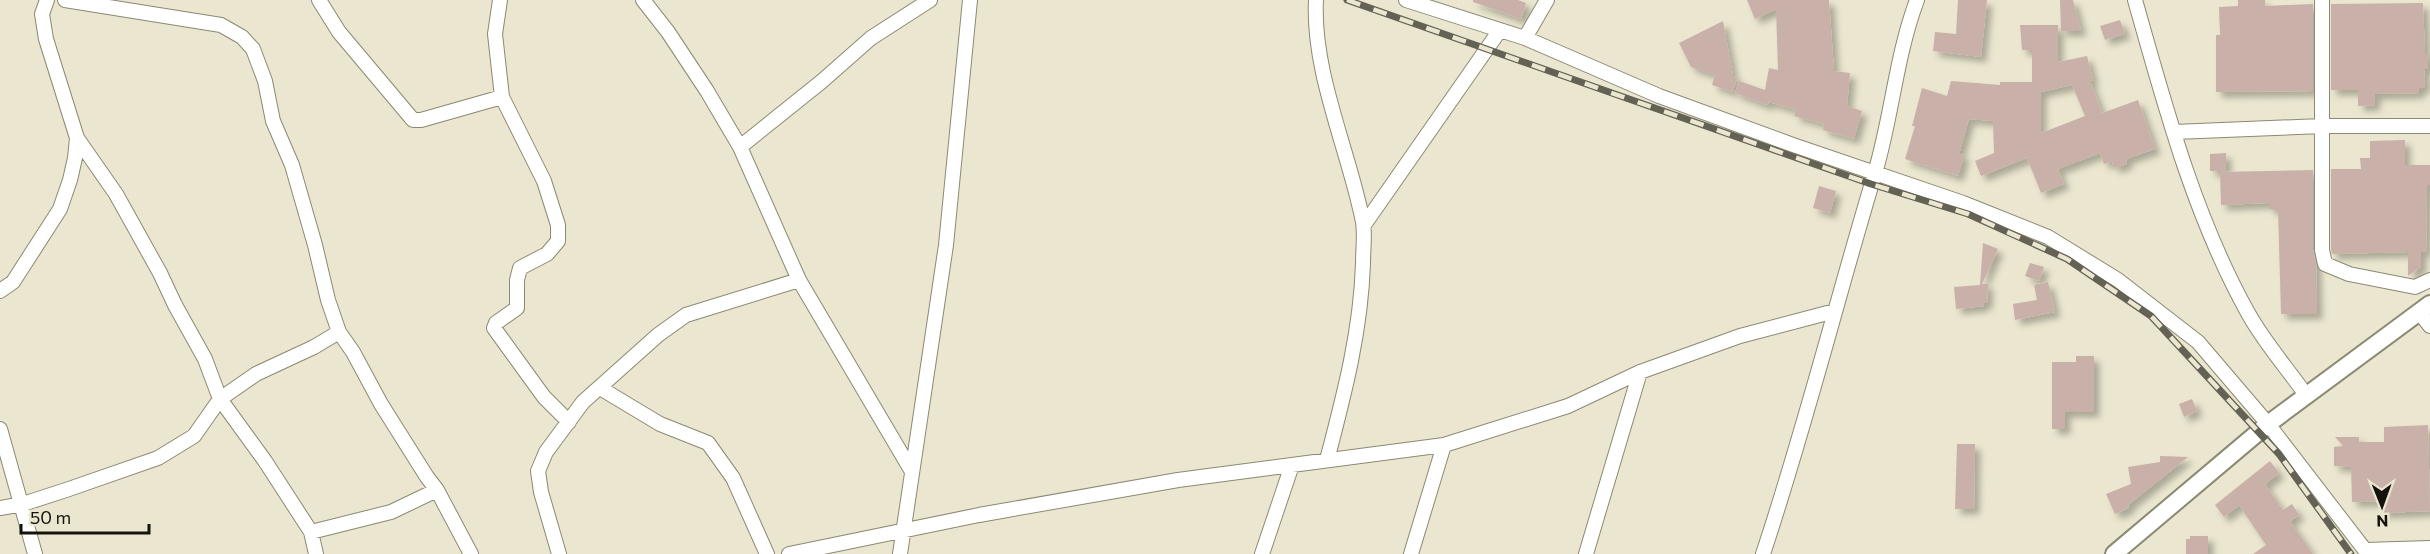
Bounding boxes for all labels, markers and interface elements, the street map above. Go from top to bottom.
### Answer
north arrow [2352,476,2412,536]
scale bar [21,497,148,535]
text: 50 m [30,506,71,528]
text: N [2376,512,2388,531]

